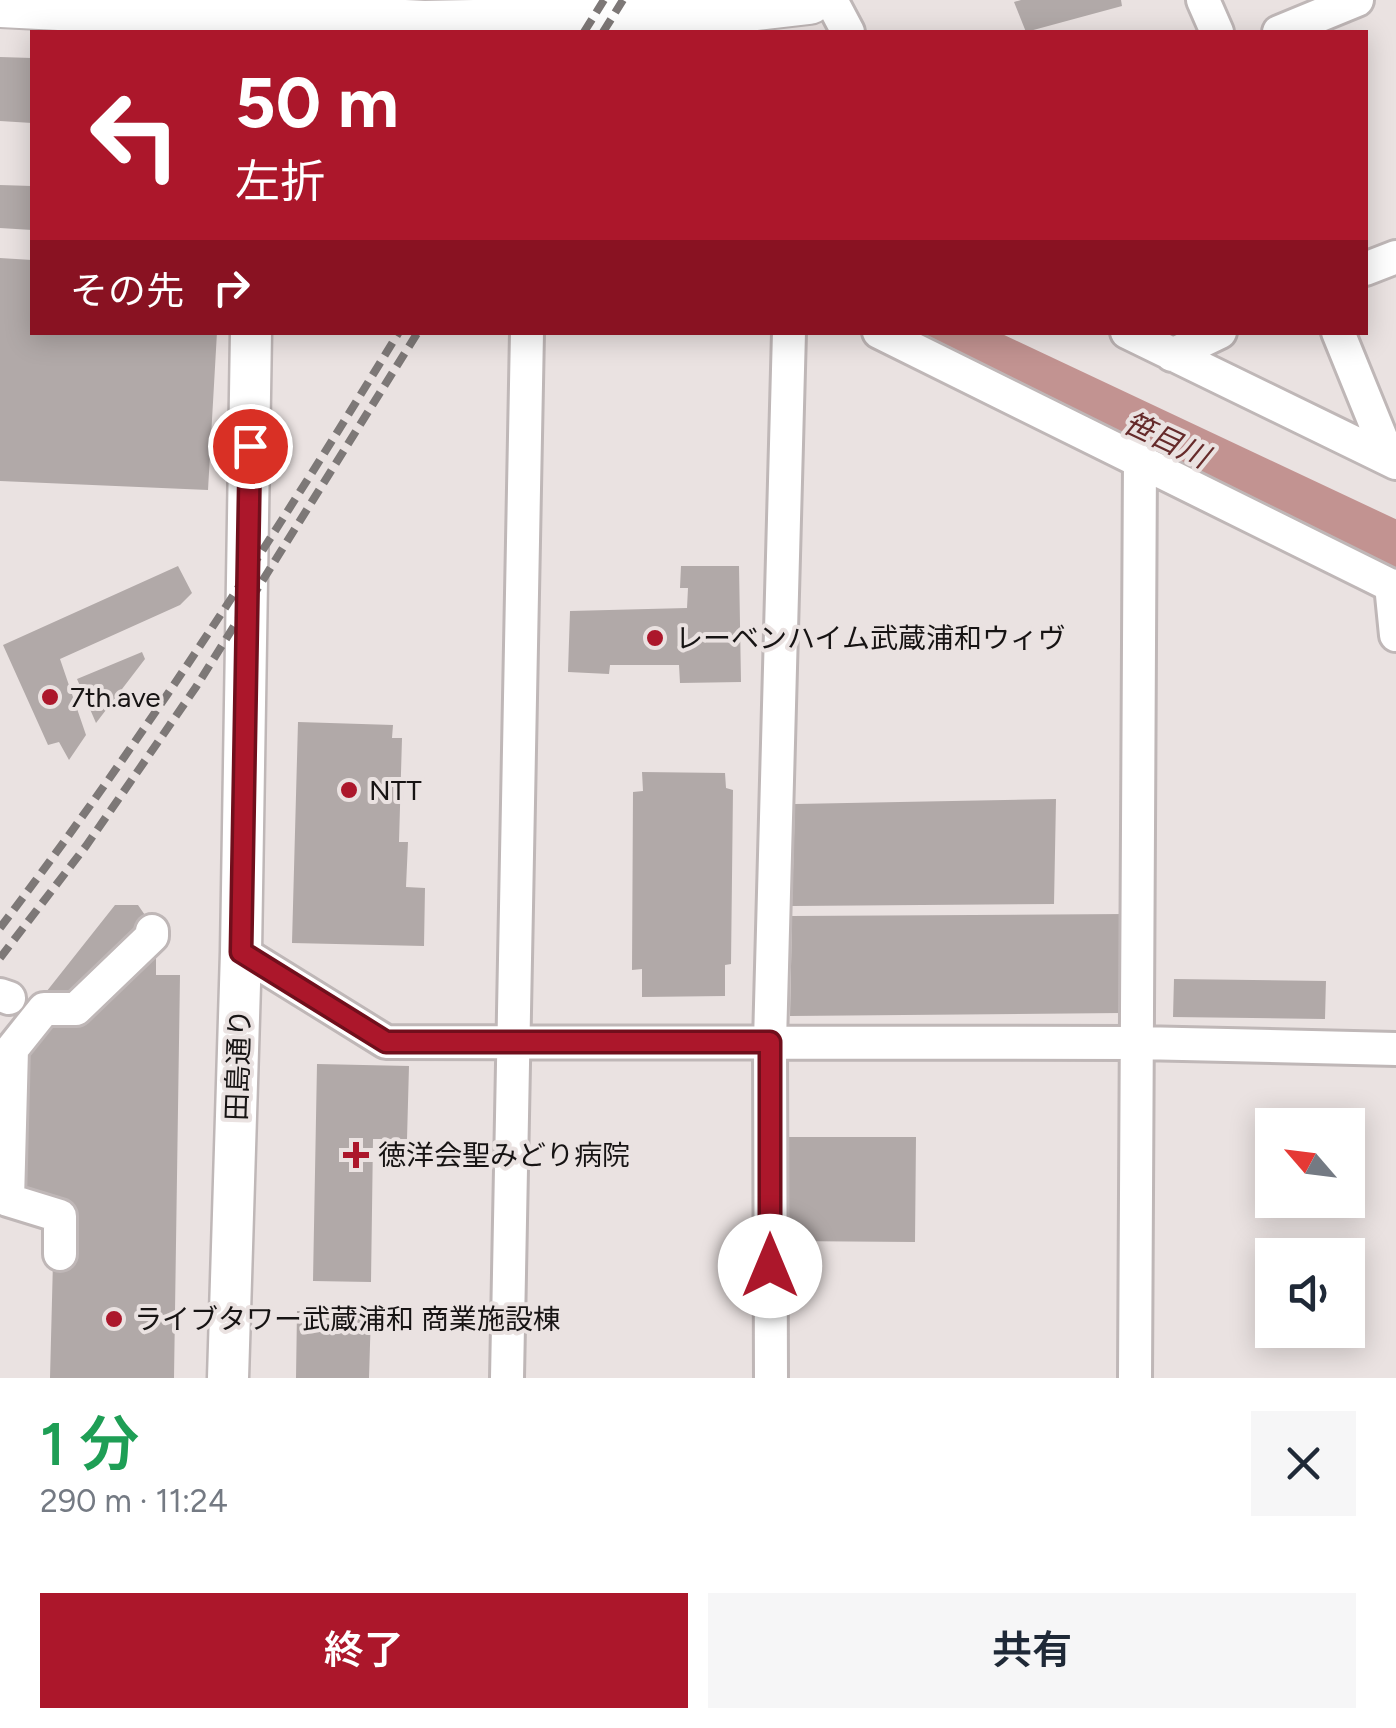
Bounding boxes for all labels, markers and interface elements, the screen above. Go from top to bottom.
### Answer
text: 50 m [235,60,399,145]
icon: left [70,70,200,200]
text: 左折 [235,154,325,208]
icon: right [204,260,259,315]
text: その先 [70,268,184,314]
pin [208,404,293,489]
water label: 笹目川 [1118,404,1218,477]
icon: arrive [223,419,278,474]
place label: レーベンハイム武蔵浦和ウィヴ [675,621,1066,655]
marker: レーベンハイム武蔵浦和ウィヴ [644,627,666,649]
place label: 7th.ave [70,680,161,714]
marker: 7th.ave [39,686,61,708]
place label: NTT [369,773,422,807]
marker: NTT [338,779,360,801]
street label: 田島通り [219,1008,257,1122]
north arrow [1255,1108,1365,1218]
map controls [1255,1108,1365,1348]
place label: 徳洋会聖みどり病院 [378,1138,630,1172]
marker: 徳洋会聖みどり病院 [343,1142,369,1168]
position arrow [718,1214,822,1318]
button: sound [1255,1238,1365,1348]
place label: ライブタワー武蔵浦和 商業施設棟 [134,1302,561,1336]
marker: ライブタワー武蔵浦和 商業施設棟 [103,1308,125,1330]
text: 1 分 [40,1408,140,1480]
button: close [1251,1411,1356,1516]
text: 290 m · 11:24 [40,1482,228,1520]
button: 終了 [40,1593,688,1708]
button: 共有 [708,1593,1356,1708]

